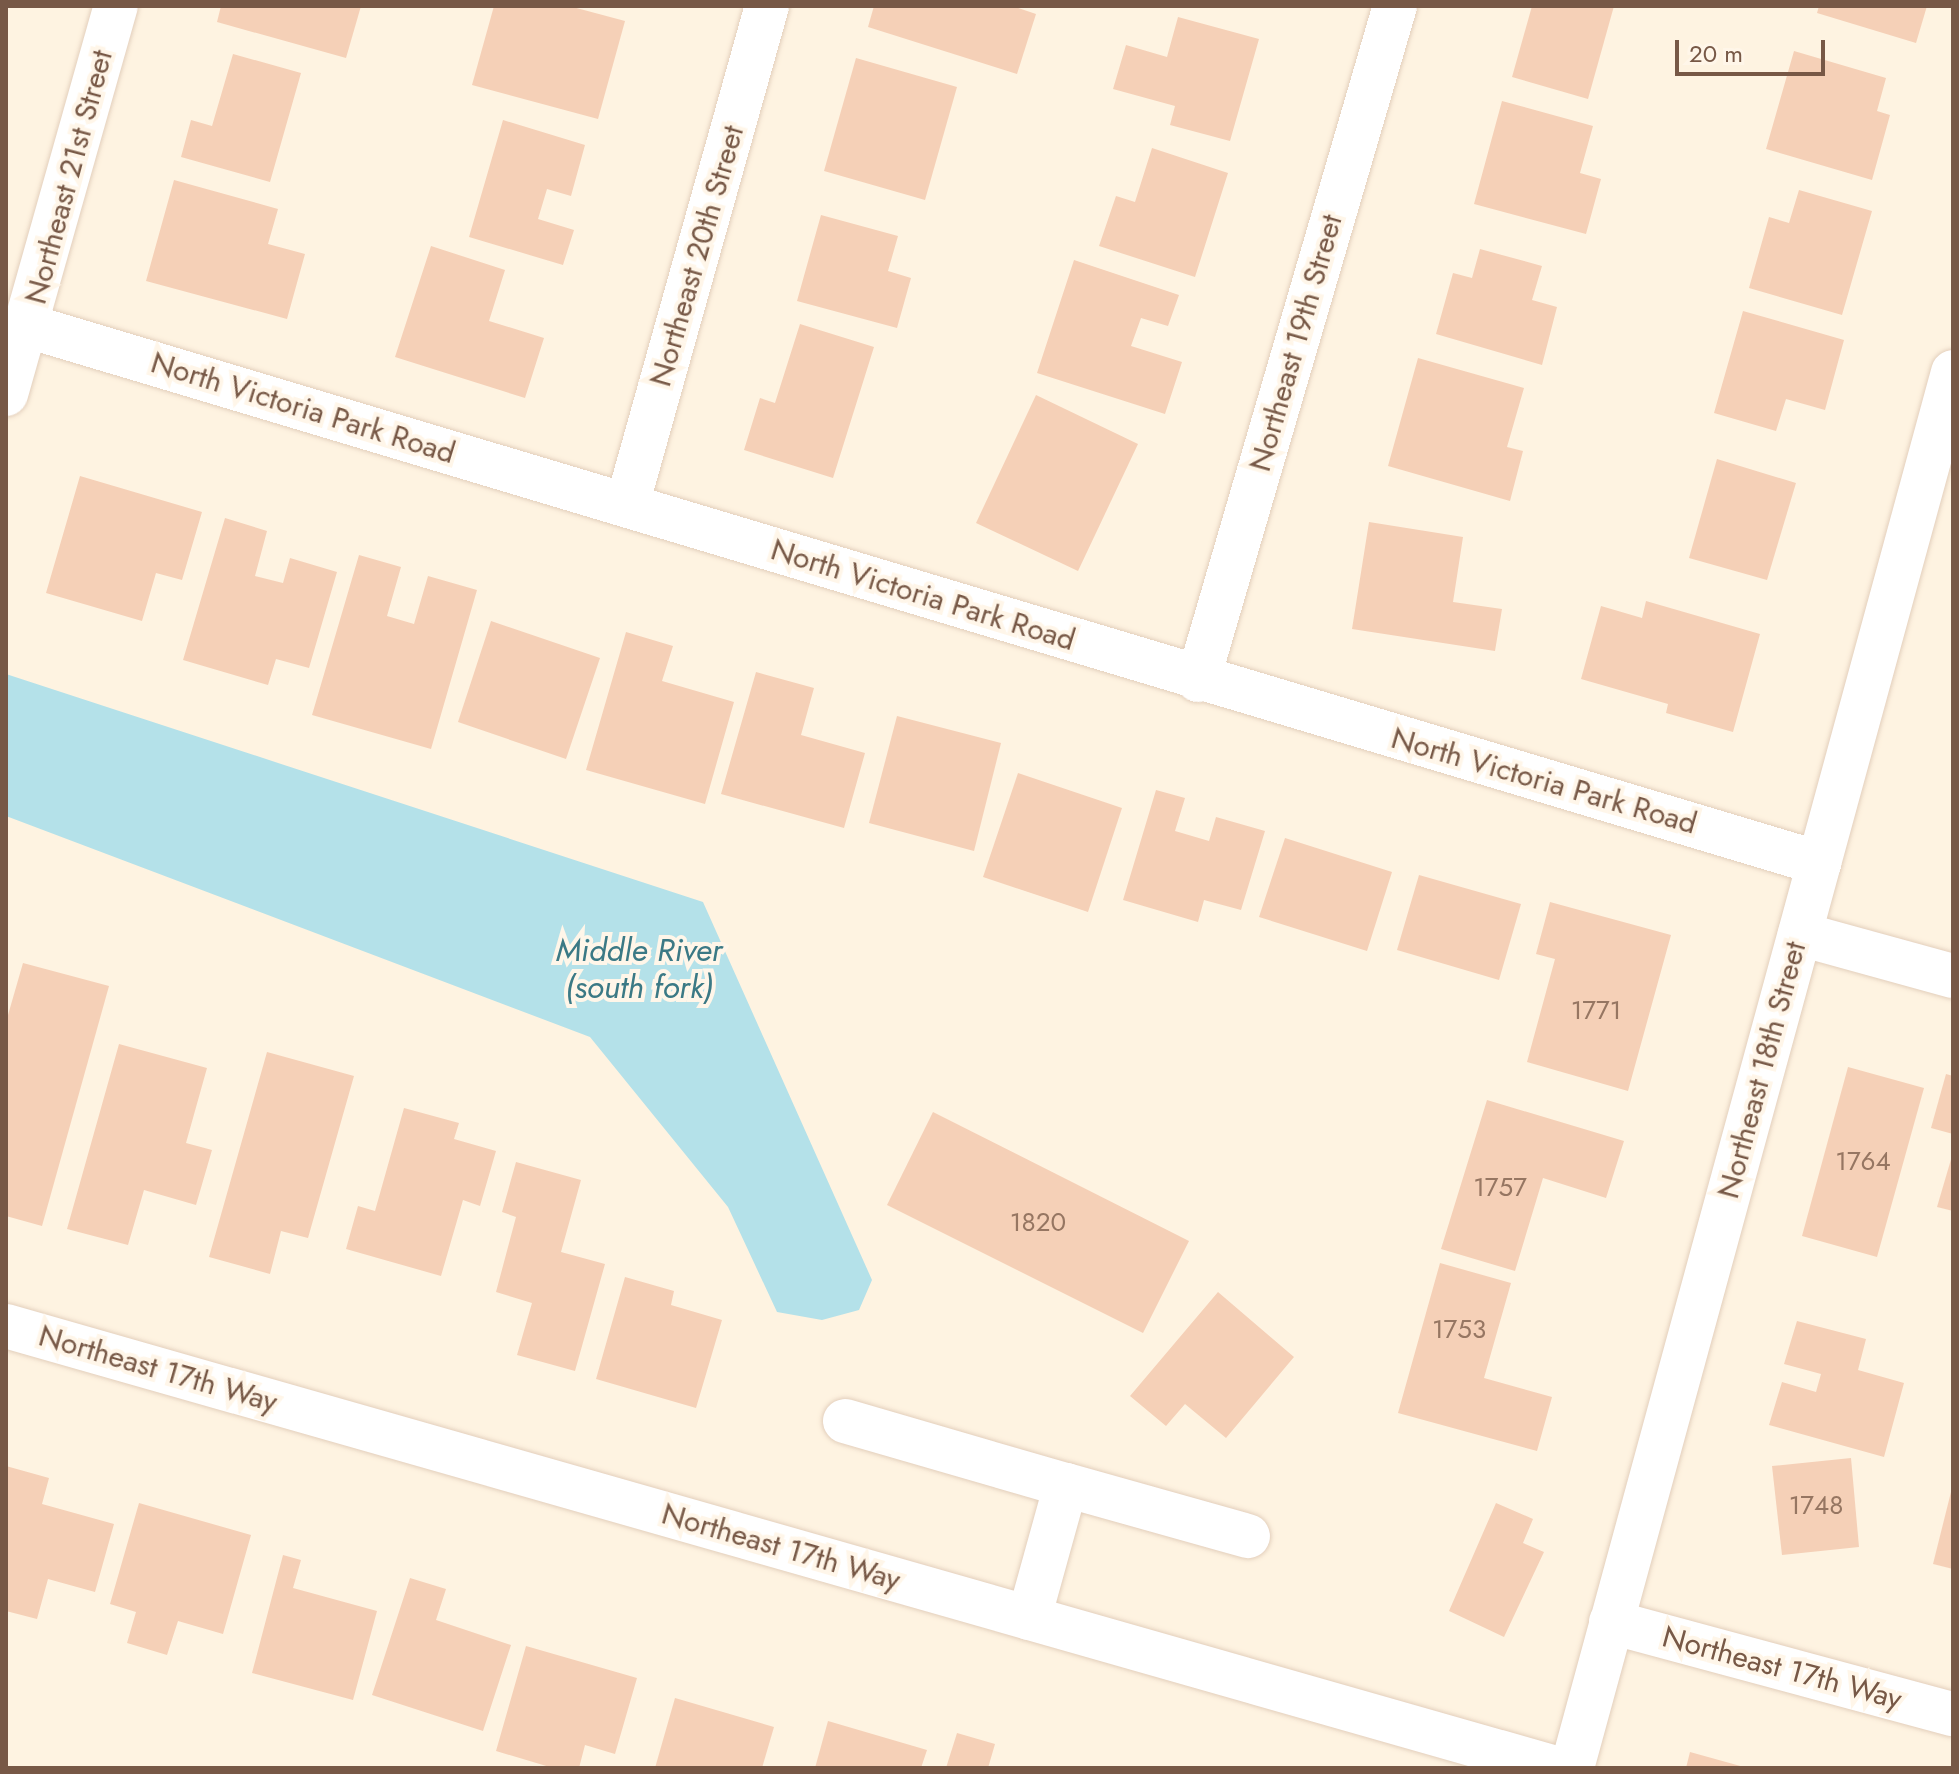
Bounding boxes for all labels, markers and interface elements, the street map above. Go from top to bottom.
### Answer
scale bar [1679,24,1829,74]
text: 20 m [1689,36,1743,71]
street label: Northeast 21st Street [18,46,120,308]
street label: Northeast 20th Street [643,121,751,391]
street label: Northeast 19th Street [1242,211,1350,475]
street label: North Victoria Park Road [147,345,459,471]
street label: North Victoria Park Road [767,532,1079,658]
street label: North Victoria Park Road [1387,720,1701,842]
water label: Middle River (south fork) [556,932,722,1007]
street label: Northeast 18th Street [1710,938,1814,1202]
house number: 1771 [1571,995,1621,1027]
house number: 1764 [1835,1146,1891,1178]
house number: 1757 [1473,1172,1527,1204]
house number: 1820 [1010,1207,1066,1239]
house number: 1753 [1432,1314,1486,1346]
street label: Northeast 17th Way [35,1318,281,1420]
house number: 1748 [1789,1490,1843,1522]
street label: Northeast 17th Way [658,1496,904,1598]
street label: Northeast 17th Way [1658,1619,1906,1717]

